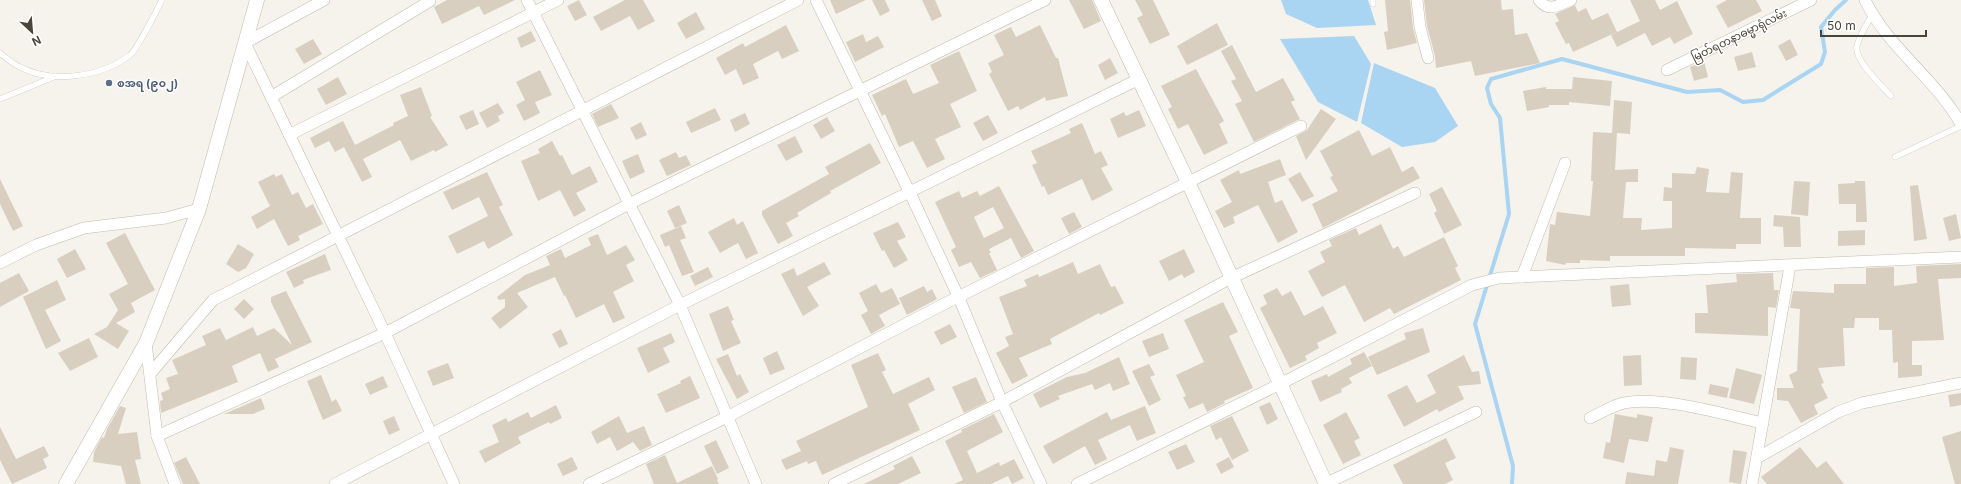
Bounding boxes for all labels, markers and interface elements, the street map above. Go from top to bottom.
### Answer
street label: မြတ်ရတနာဓမ္မာရုံလမ်း [1689,6,1790,66]
north arrow [12,12,52,52]
scale bar [1821,12,1926,38]
text: 50 m [1827,18,1856,33]
text: N [30,33,43,49]
place label: စအရ (၉၀၂) [117,76,178,92]
marker: စအရ (၉၀၂) [104,78,114,88]

